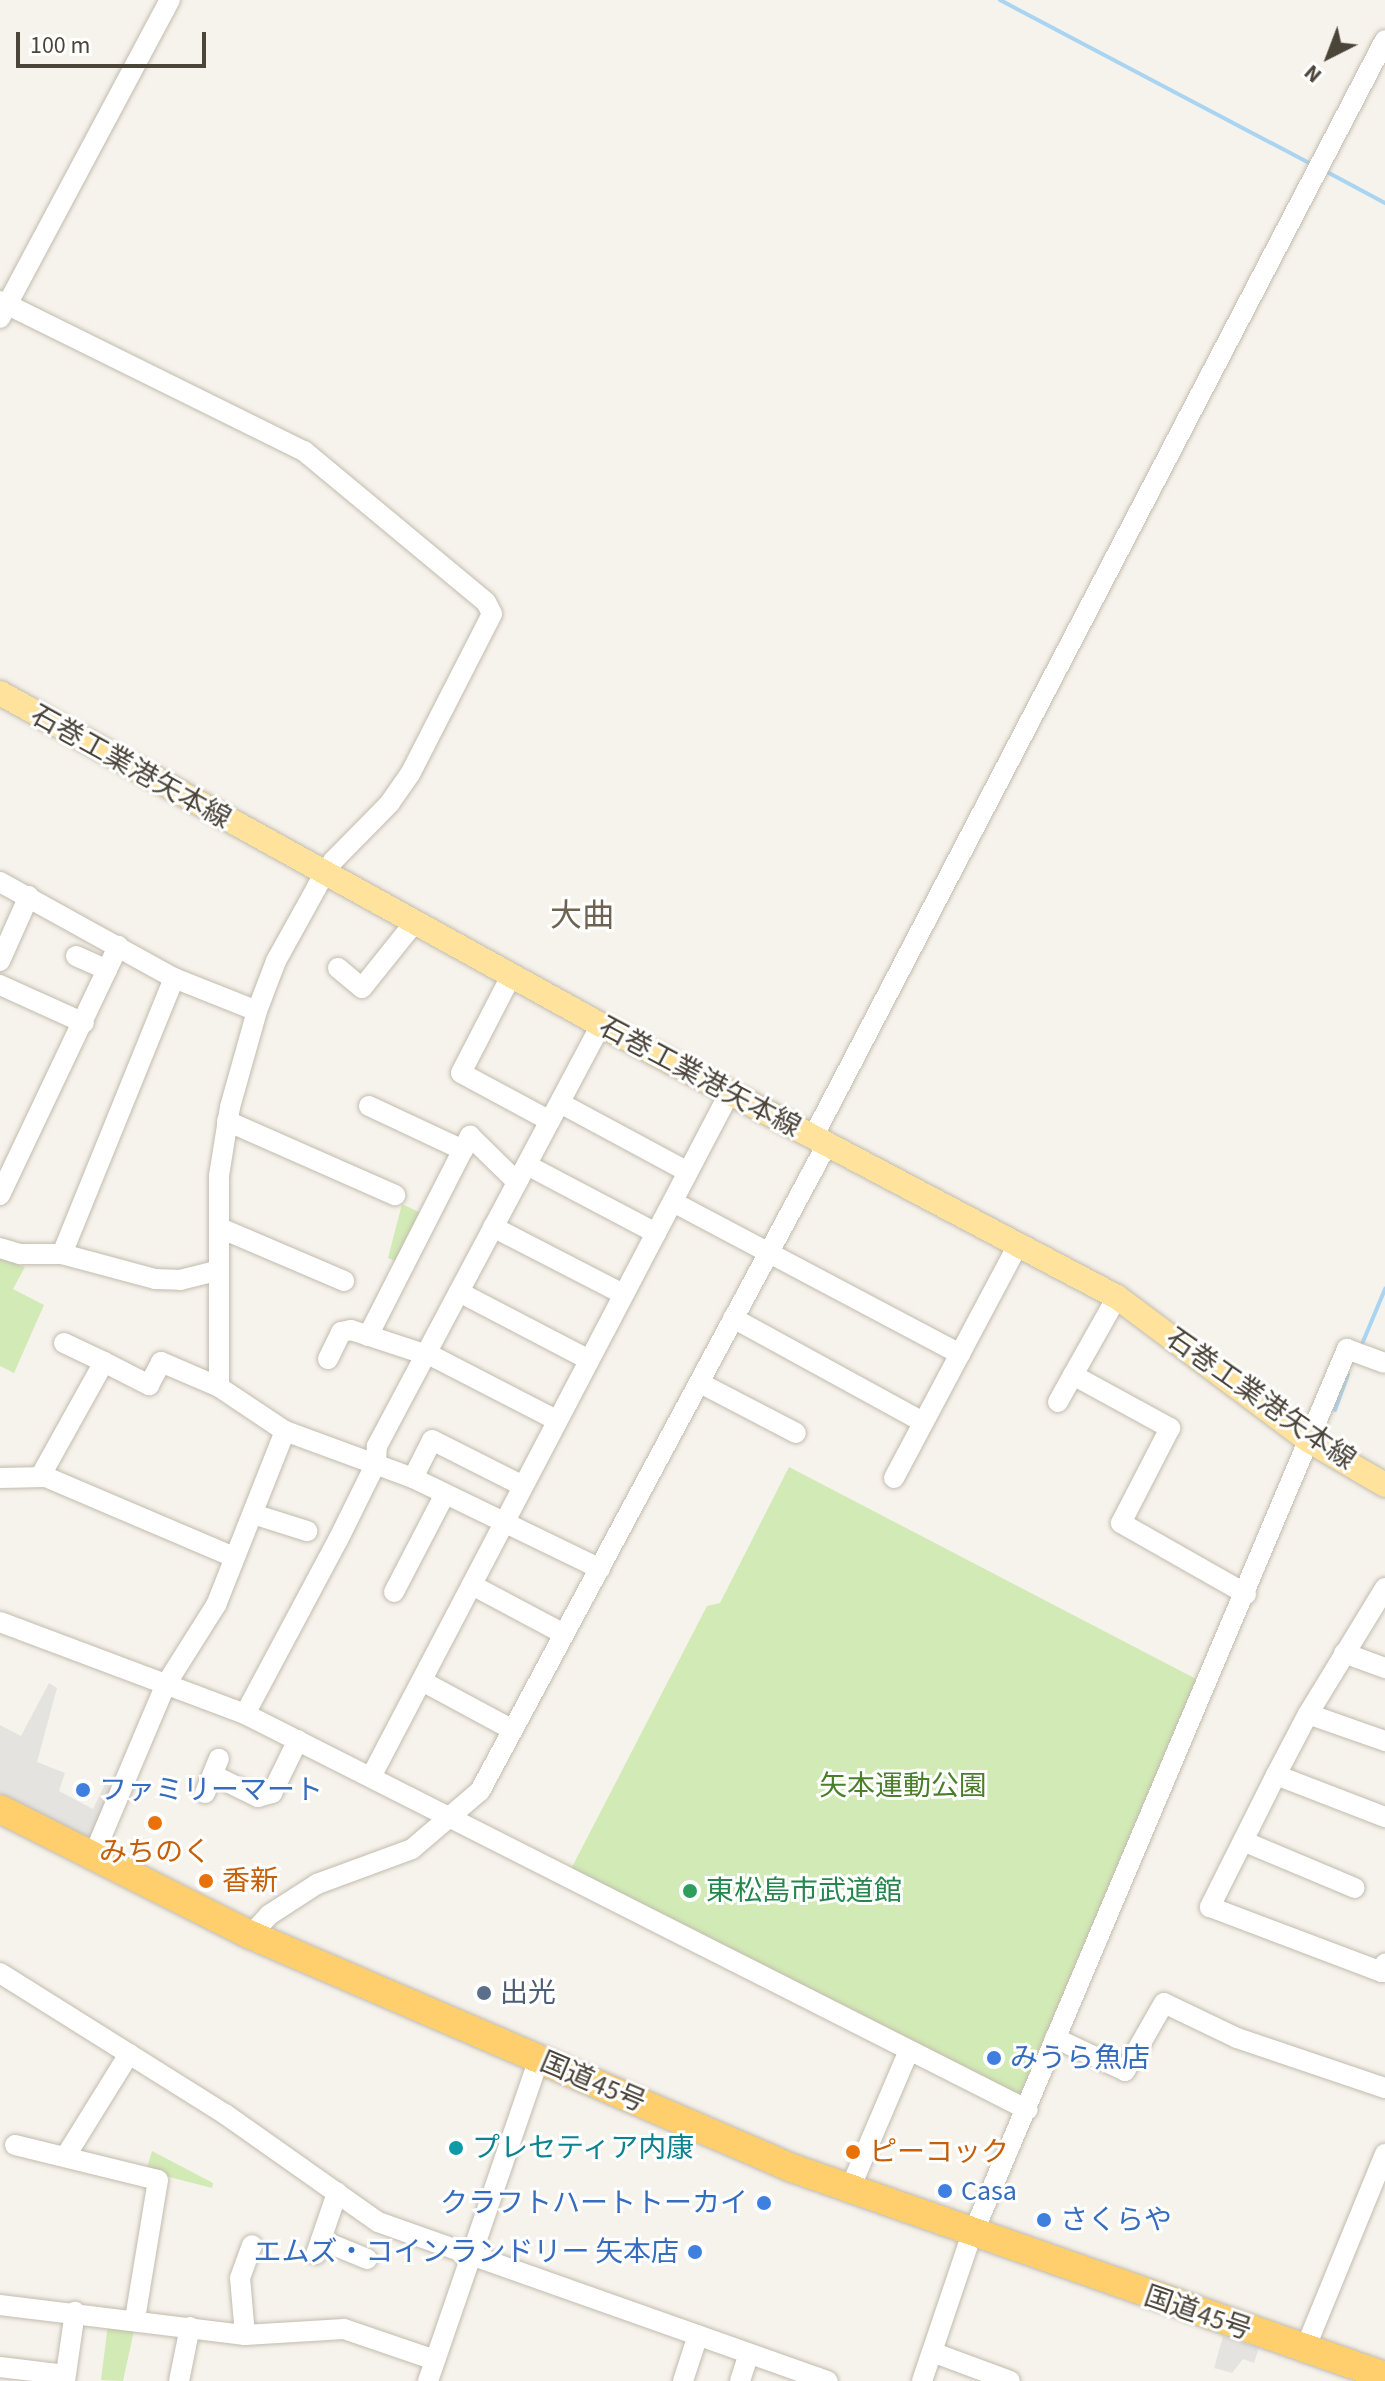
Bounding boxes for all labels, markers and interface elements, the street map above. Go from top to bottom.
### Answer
scale bar [20,16,210,66]
north arrow [1289,16,1369,96]
text: 100 m [30,28,90,63]
text: N [1297,57,1329,91]
street label: 石巻工業港矢本線 [25,698,237,836]
district label: 大曲 [550,897,614,935]
street label: 石巻工業港矢本線 [593,1010,807,1144]
street label: 石巻工業港矢本線 [1160,1321,1362,1477]
park label: 矢本運動公園 [819,1769,987,1803]
place label: ファミリーマート [99,1773,323,1807]
marker: ファミリーマート [74,1781,92,1799]
marker: みちのく [146,1814,164,1832]
place label: みちのく [99,1835,211,1869]
place label: 香新 [222,1864,278,1898]
marker: 香新 [197,1872,215,1890]
place label: 東松島市武道館 [706,1874,902,1908]
marker: 東松島市武道館 [681,1882,699,1900]
place label: 出光 [500,1976,556,2010]
marker: 出光 [475,1984,493,2002]
place label: みうら魚店 [1010,2041,1150,2075]
street label: 国道45号 [535,2045,651,2119]
marker: みうら魚店 [985,2049,1003,2067]
place label: プレセティア内康 [472,2131,696,2165]
place label: ピーコック [869,2135,1009,2169]
marker: プレセティア内康 [447,2139,465,2157]
marker: ピーコック [844,2143,862,2161]
place label: Casa [961,2174,1017,2208]
marker: Casa [936,2182,954,2200]
place label: クラフトハートトーカイ [440,2186,748,2220]
marker: クラフトハートトーカイ [755,2194,773,2212]
place label: さくらや [1060,2203,1172,2237]
marker: さくらや [1035,2211,1053,2229]
place label: エムズ・コインランドリー 矢本店 [253,2235,679,2269]
marker: エムズ・コインランドリー 矢本店 [686,2243,704,2261]
street label: 国道45号 [1140,2279,1256,2347]

